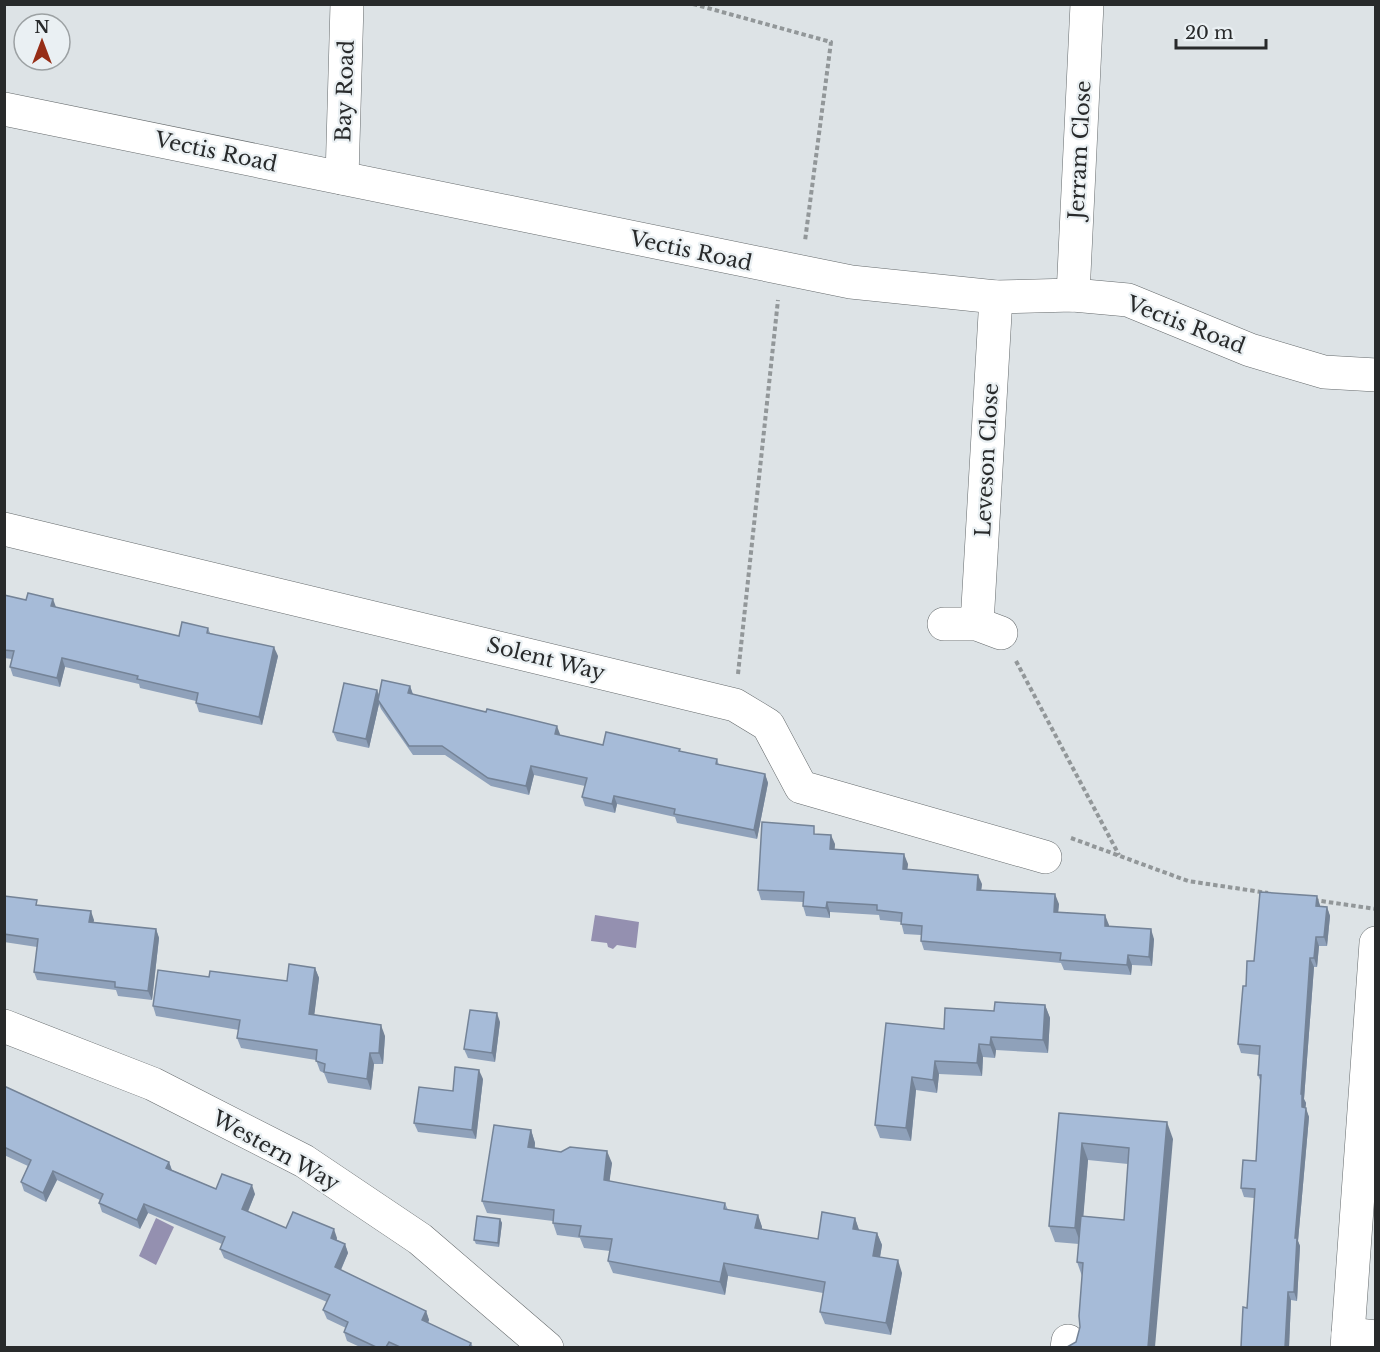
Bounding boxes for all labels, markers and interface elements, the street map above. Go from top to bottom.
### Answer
north arrow [12,12,72,72]
scale bar [1176,12,1266,50]
text: N [34,17,50,37]
text: 20 m [1185,22,1233,44]
street label: Bay Road [330,40,360,142]
street label: Jerram Close [1063,80,1097,223]
street label: Vectis Road [151,126,280,178]
street label: Vectis Road [626,225,755,277]
street label: Vectis Road [1122,290,1249,359]
street label: Leveson Close [970,382,1004,538]
street label: Solent Way [484,632,608,686]
street label: Western Way [207,1105,345,1197]

